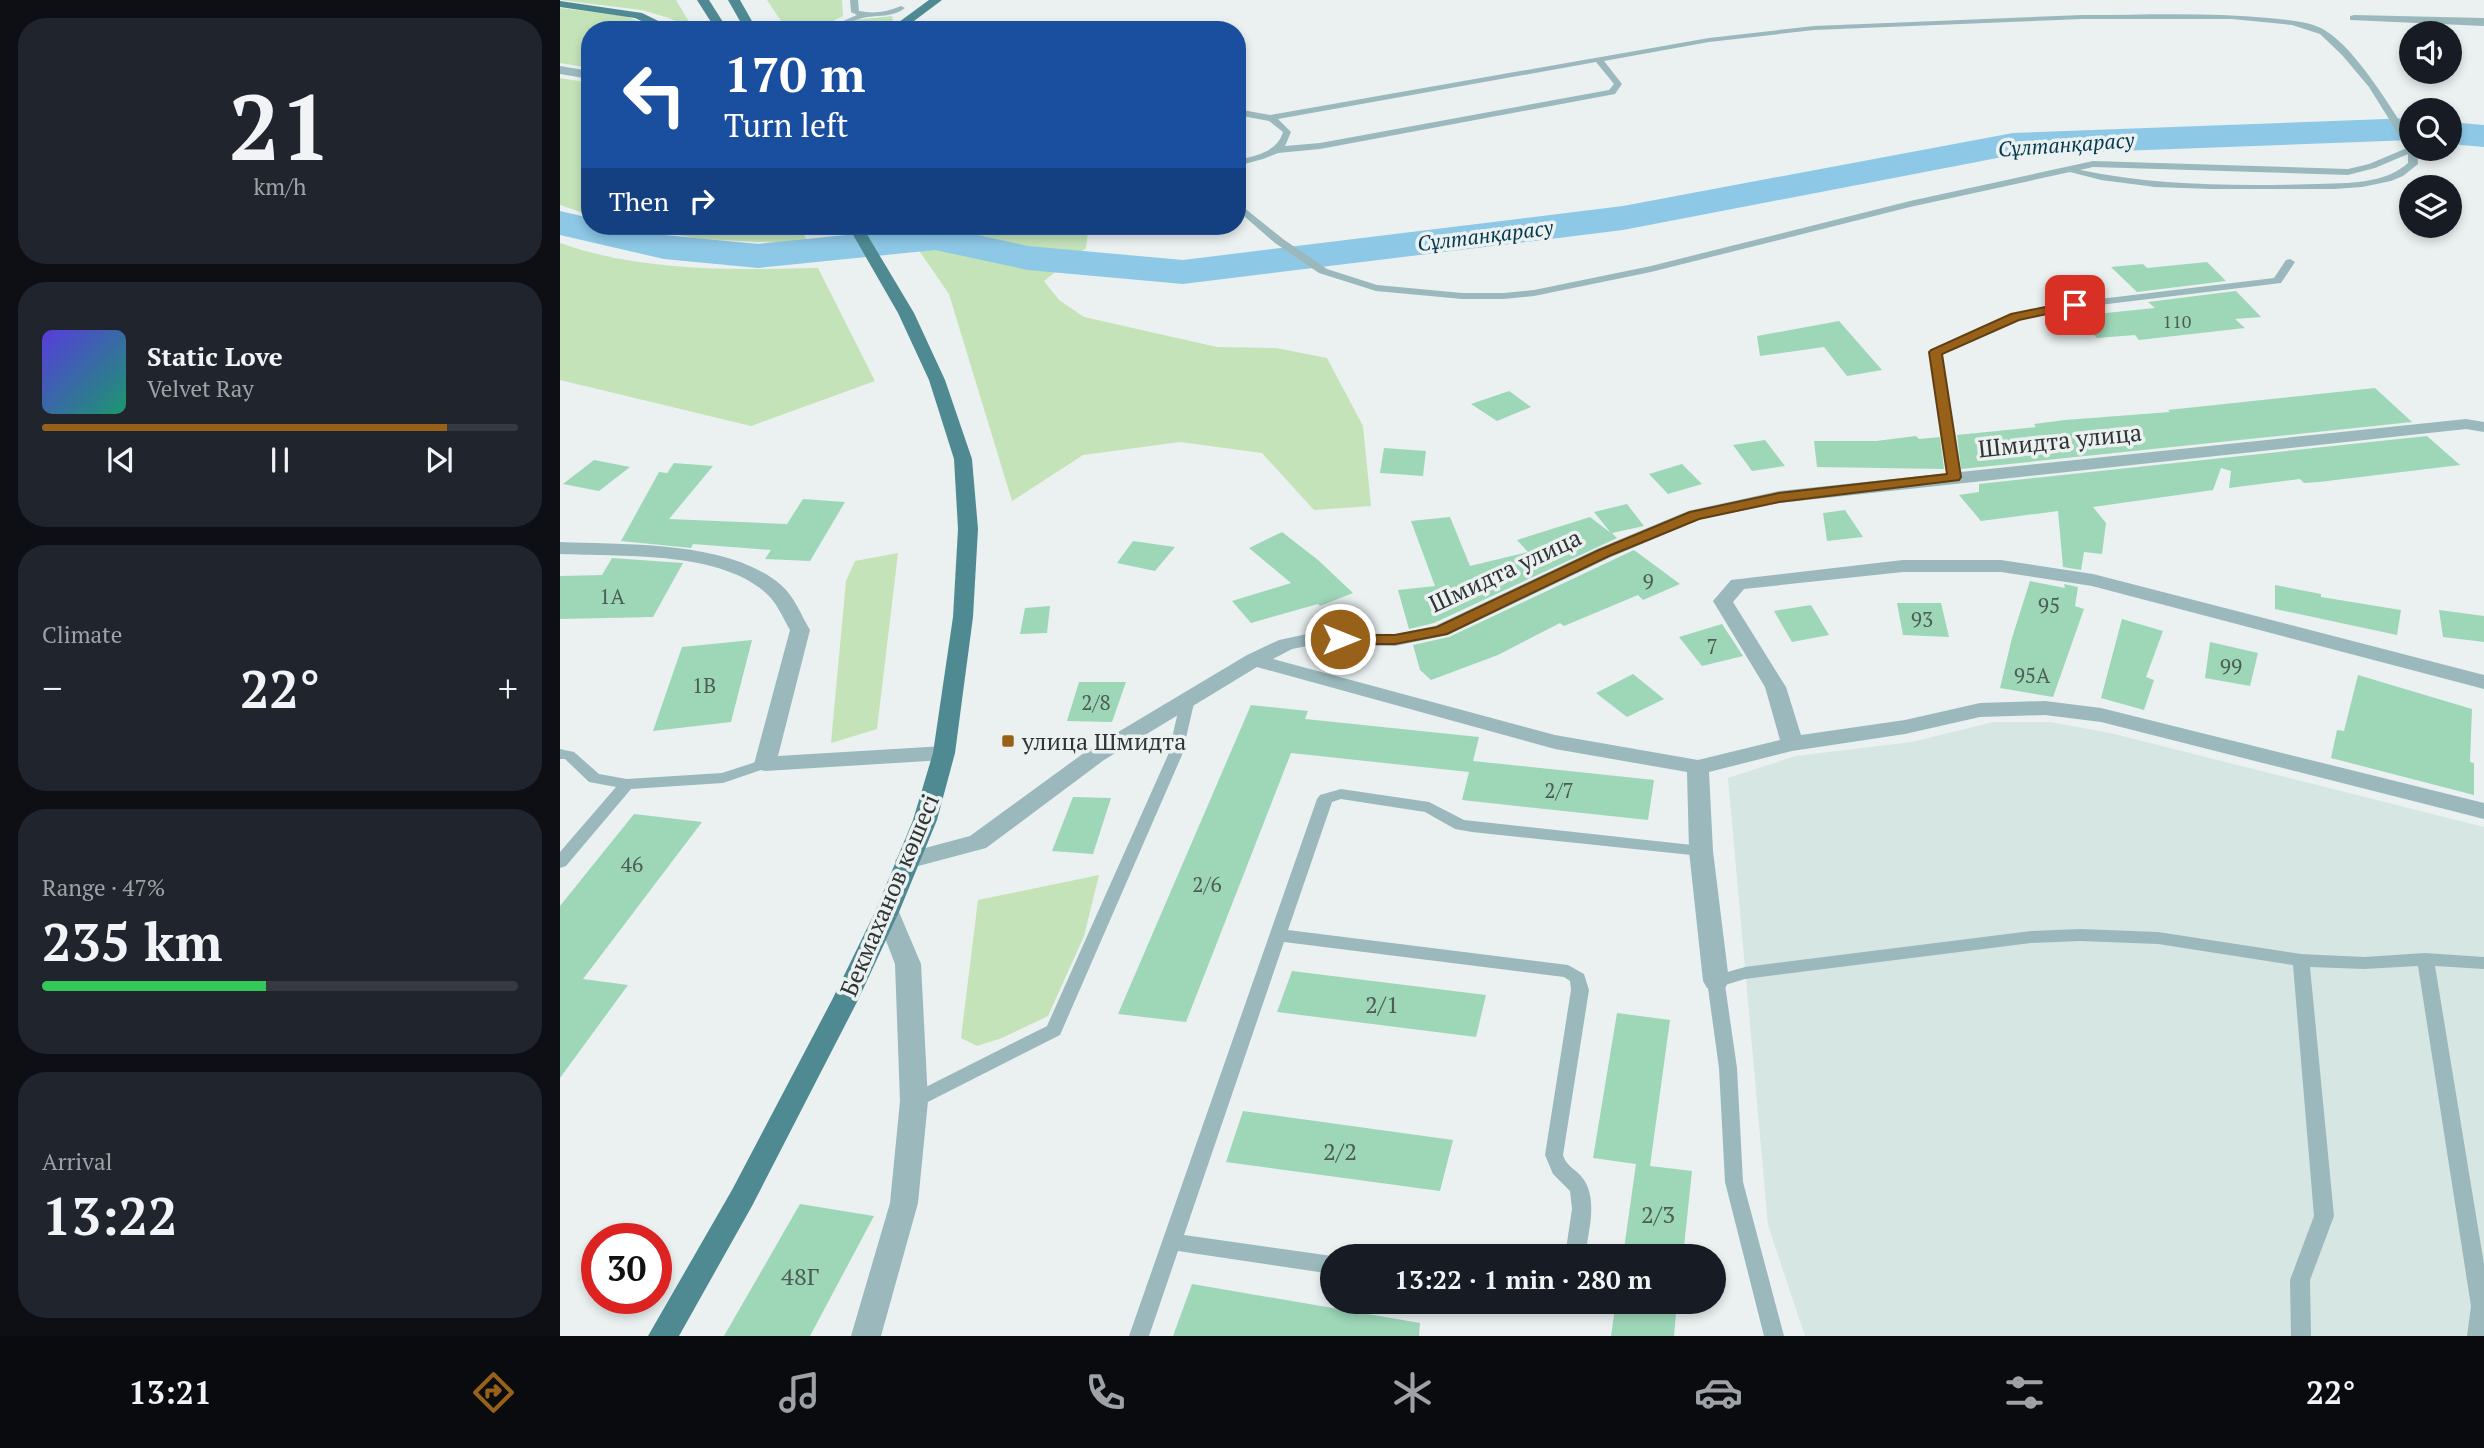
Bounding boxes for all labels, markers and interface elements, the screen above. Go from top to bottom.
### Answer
map controls [2399,21,2462,238]
button: sound [2399,21,2462,84]
text: 170 m [724,41,866,106]
icon: left [609,49,700,140]
text: 21 [229,65,331,186]
button: search [2399,98,2462,161]
text: Turn left [724,104,848,146]
water label: Сұлтанқарасу [1997,125,2135,163]
text: km/h [253,171,307,202]
button: layers [2399,175,2462,238]
icon: right [683,182,721,220]
text: Then [609,184,669,218]
water label: Сұлтанқарасу [1416,213,1555,257]
pin [2045,275,2105,335]
icon: arrive [2056,286,2094,324]
house number: 110 [2163,309,2191,333]
text: Static Love [147,339,283,373]
text: Velvet Ray [147,373,254,404]
street label: Шмидта улица [1977,415,2143,465]
icon: previous [102,441,140,479]
icon: pause [261,441,299,479]
icon: next [420,441,458,479]
street label: Шмидта улица [1424,521,1586,619]
house number: 9 [1642,567,1654,595]
house number: 1А [599,582,625,610]
house number: 95 [2038,591,2060,619]
position arrow [1303,602,1377,676]
house number: 93 [1911,605,1933,633]
text: Climate [42,619,122,650]
house number: 7 [1706,632,1718,660]
house number: 99 [2220,652,2242,680]
text: 22° [240,654,320,723]
house number: 95А [2014,661,2051,689]
text: − [42,663,62,713]
text: + [498,663,518,713]
house number: 1В [692,671,716,699]
house number: 2/8 [1081,688,1111,716]
place label: улица Шмидта [1021,725,1186,757]
marker: улица Шмидта [1000,733,1016,749]
house number: 2/7 [1544,776,1574,804]
street label: Бекмаханов көшесі [832,789,946,1001]
house number: 46 [621,850,643,878]
house number: 2/6 [1192,870,1222,898]
text: Range · 47% [42,872,165,903]
text: 235 km [42,907,223,976]
house number: 2/1 [1365,988,1399,1020]
house number: 2/2 [1323,1135,1357,1167]
text: Arrival [42,1146,113,1177]
text: 13:22 [42,1181,177,1250]
house number: 2/3 [1641,1198,1675,1230]
speed limit sign: 30 [581,1223,672,1314]
house number: 48Г [781,1260,819,1292]
text: 13:22 · 1 min · 280 m [1394,1262,1652,1296]
icon: directions [469,1368,518,1417]
icon: music [775,1368,824,1417]
icon: phone [1081,1368,1130,1417]
icon: climate [1388,1368,1437,1417]
icon: car [1694,1368,1743,1417]
icon: filters [2000,1368,2049,1417]
text: 13:21 [129,1371,212,1413]
text: 22° [2306,1371,2355,1413]

